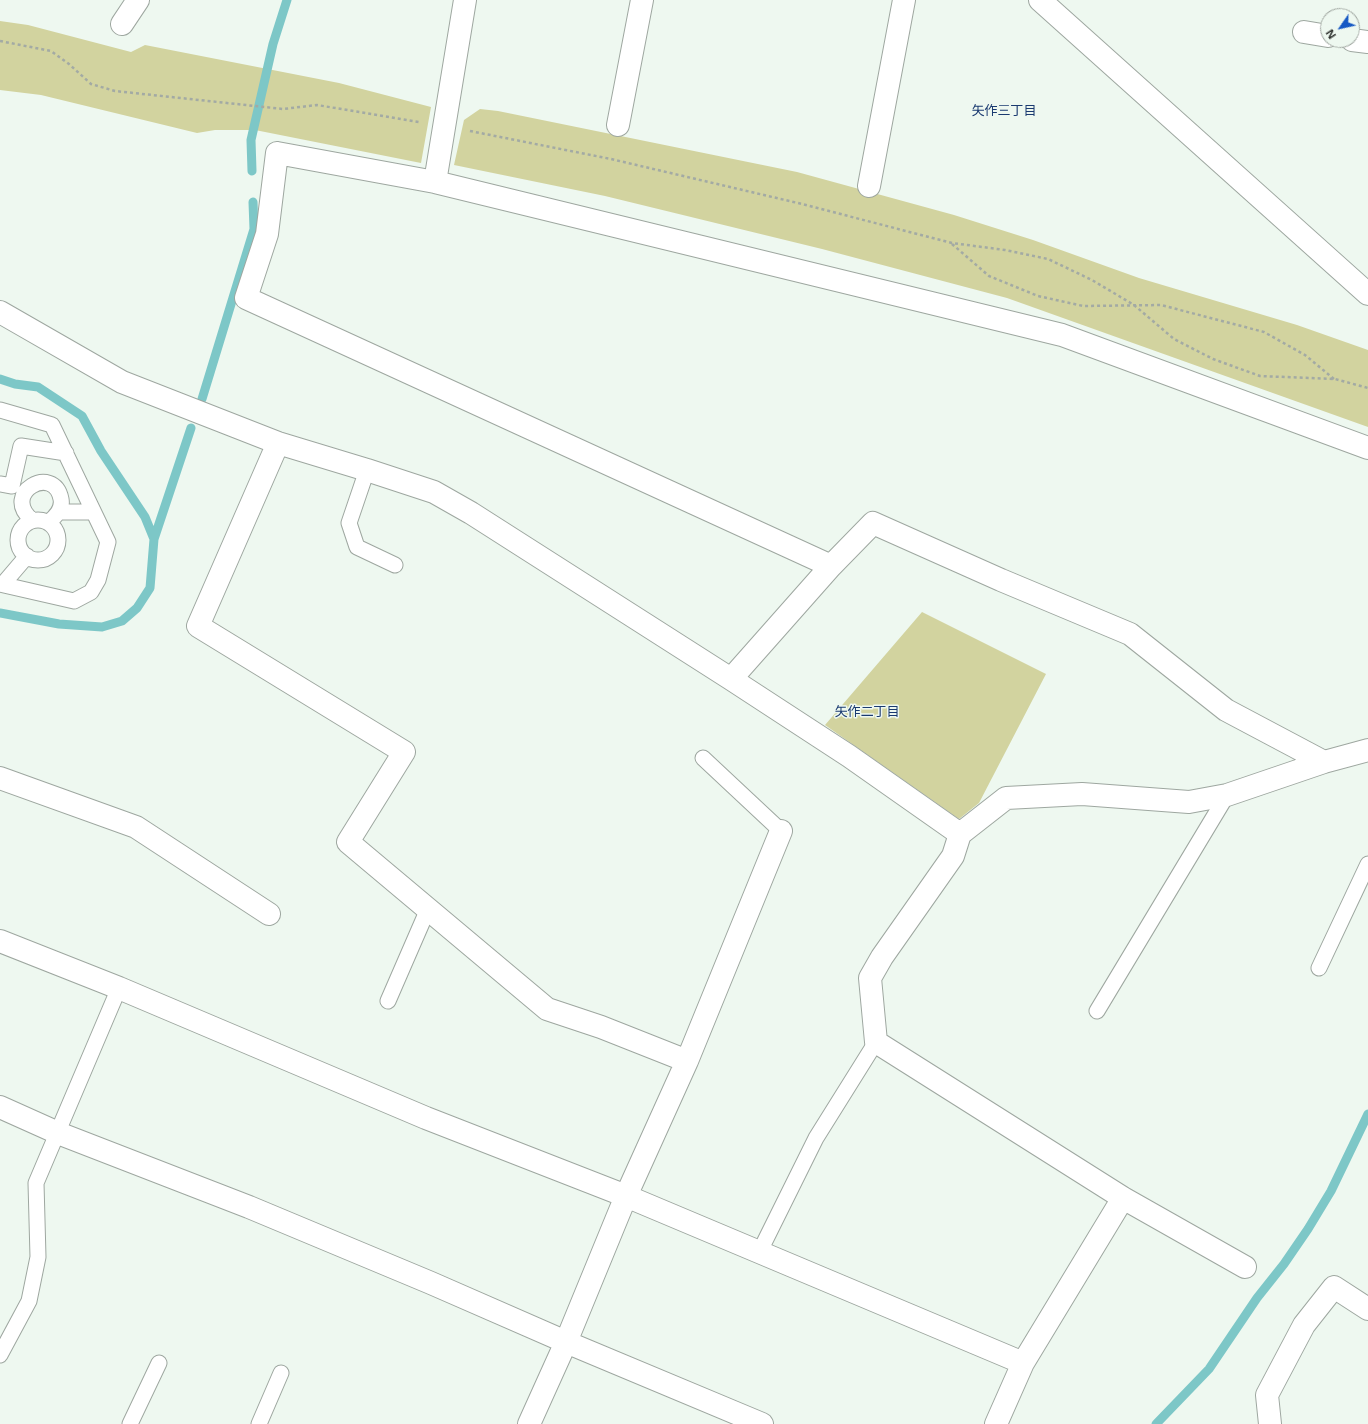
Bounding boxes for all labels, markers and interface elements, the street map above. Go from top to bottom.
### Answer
north arrow [1320,8,1360,48]
text: N [1322,27,1339,42]
district label: 矢作三丁目 [972,103,1036,119]
district label: 矢作二丁目 [835,704,899,720]

